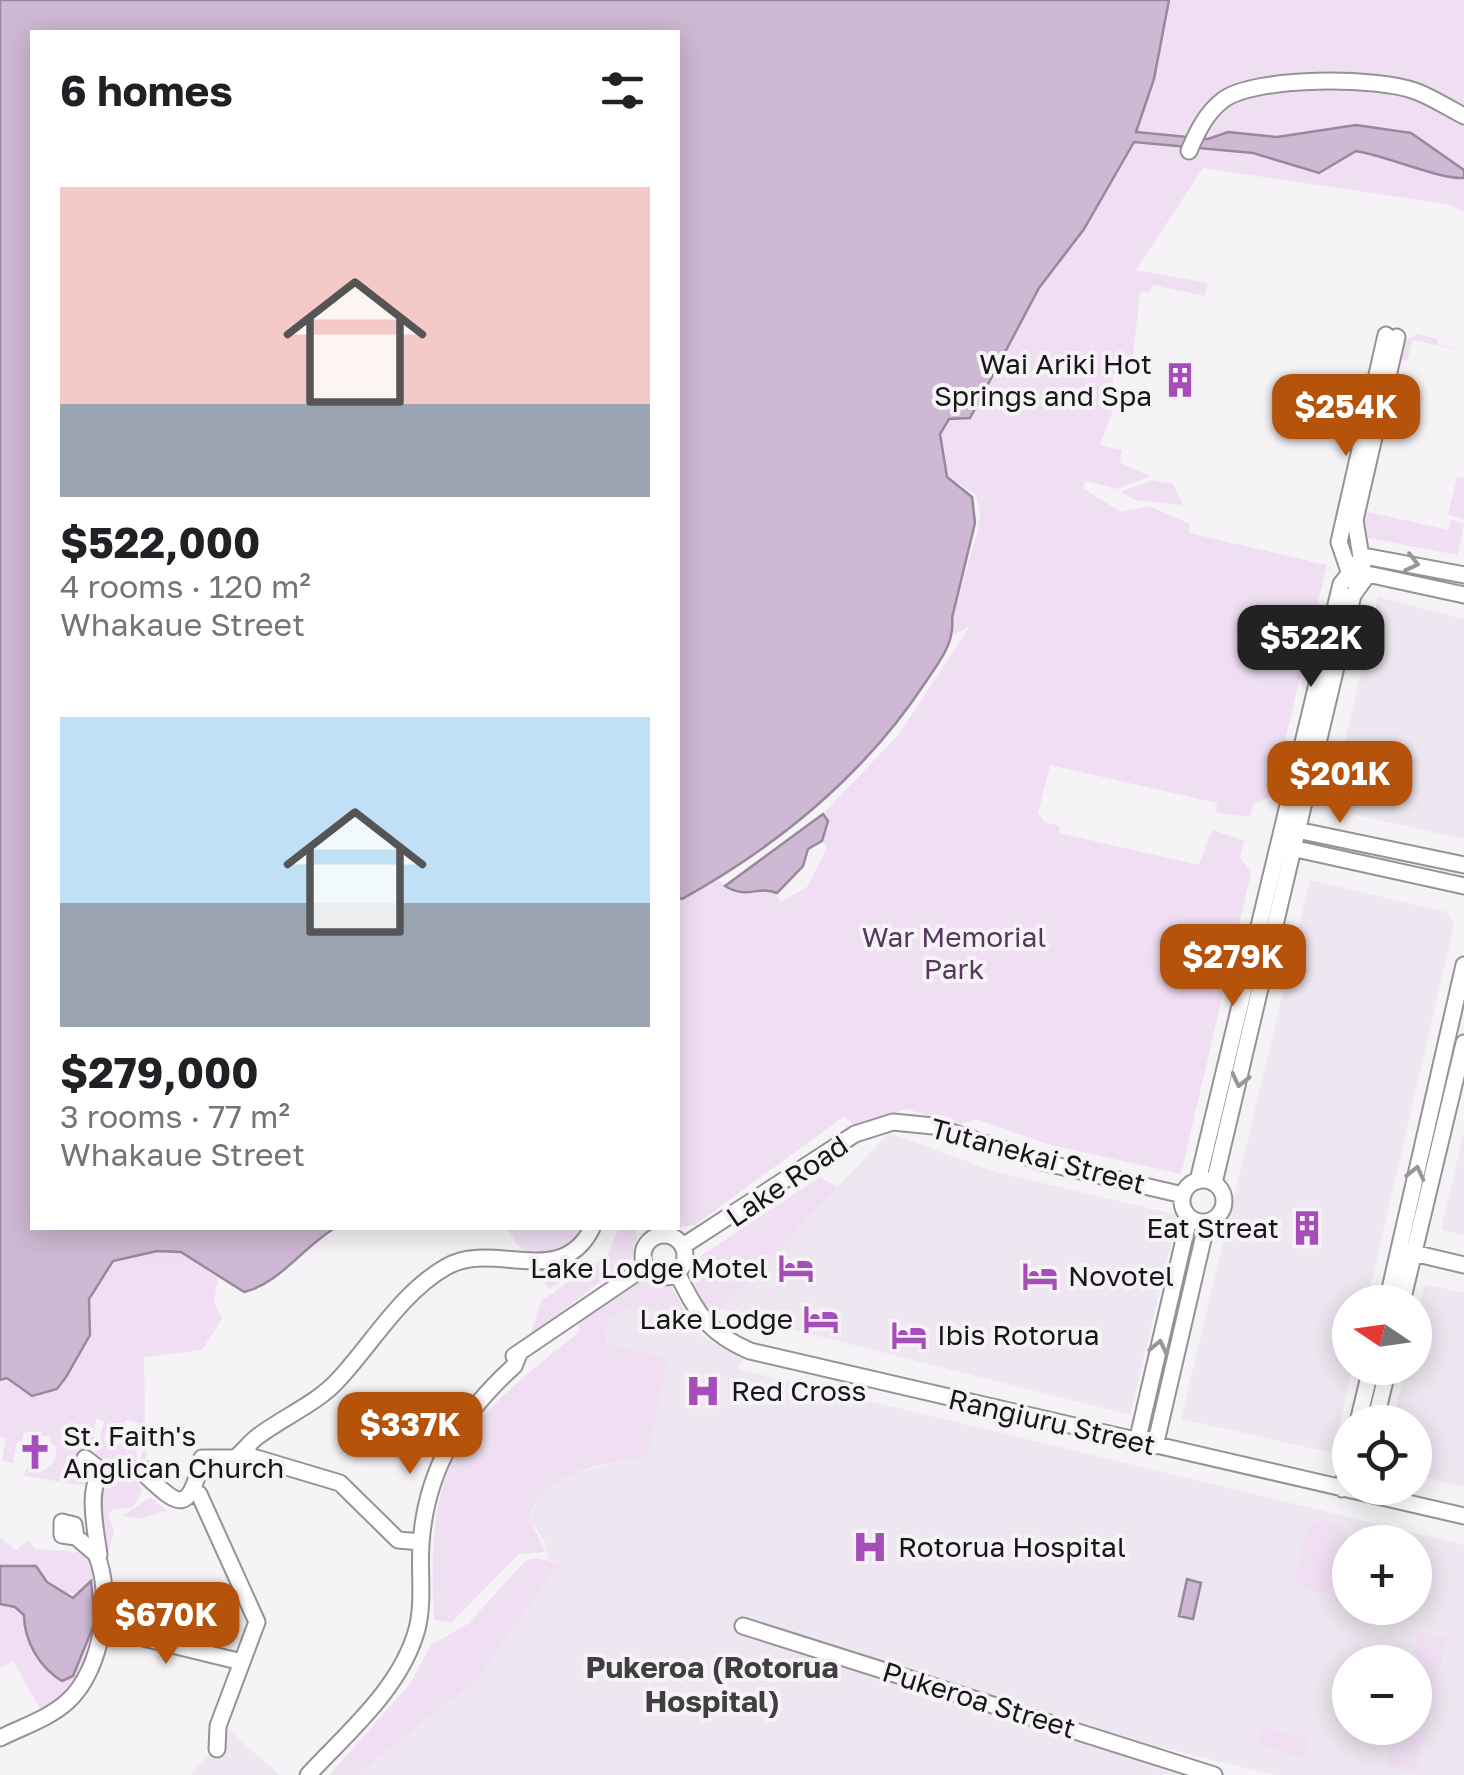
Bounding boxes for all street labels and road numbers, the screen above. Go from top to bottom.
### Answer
street label: Tutanekai Street [927,1111,1149,1200]
street label: Lake Road [720,1128,854,1233]
street label: Rangiuru Street [945,1382,1159,1461]
street label: Pukeroa Street [879,1655,1080,1745]

